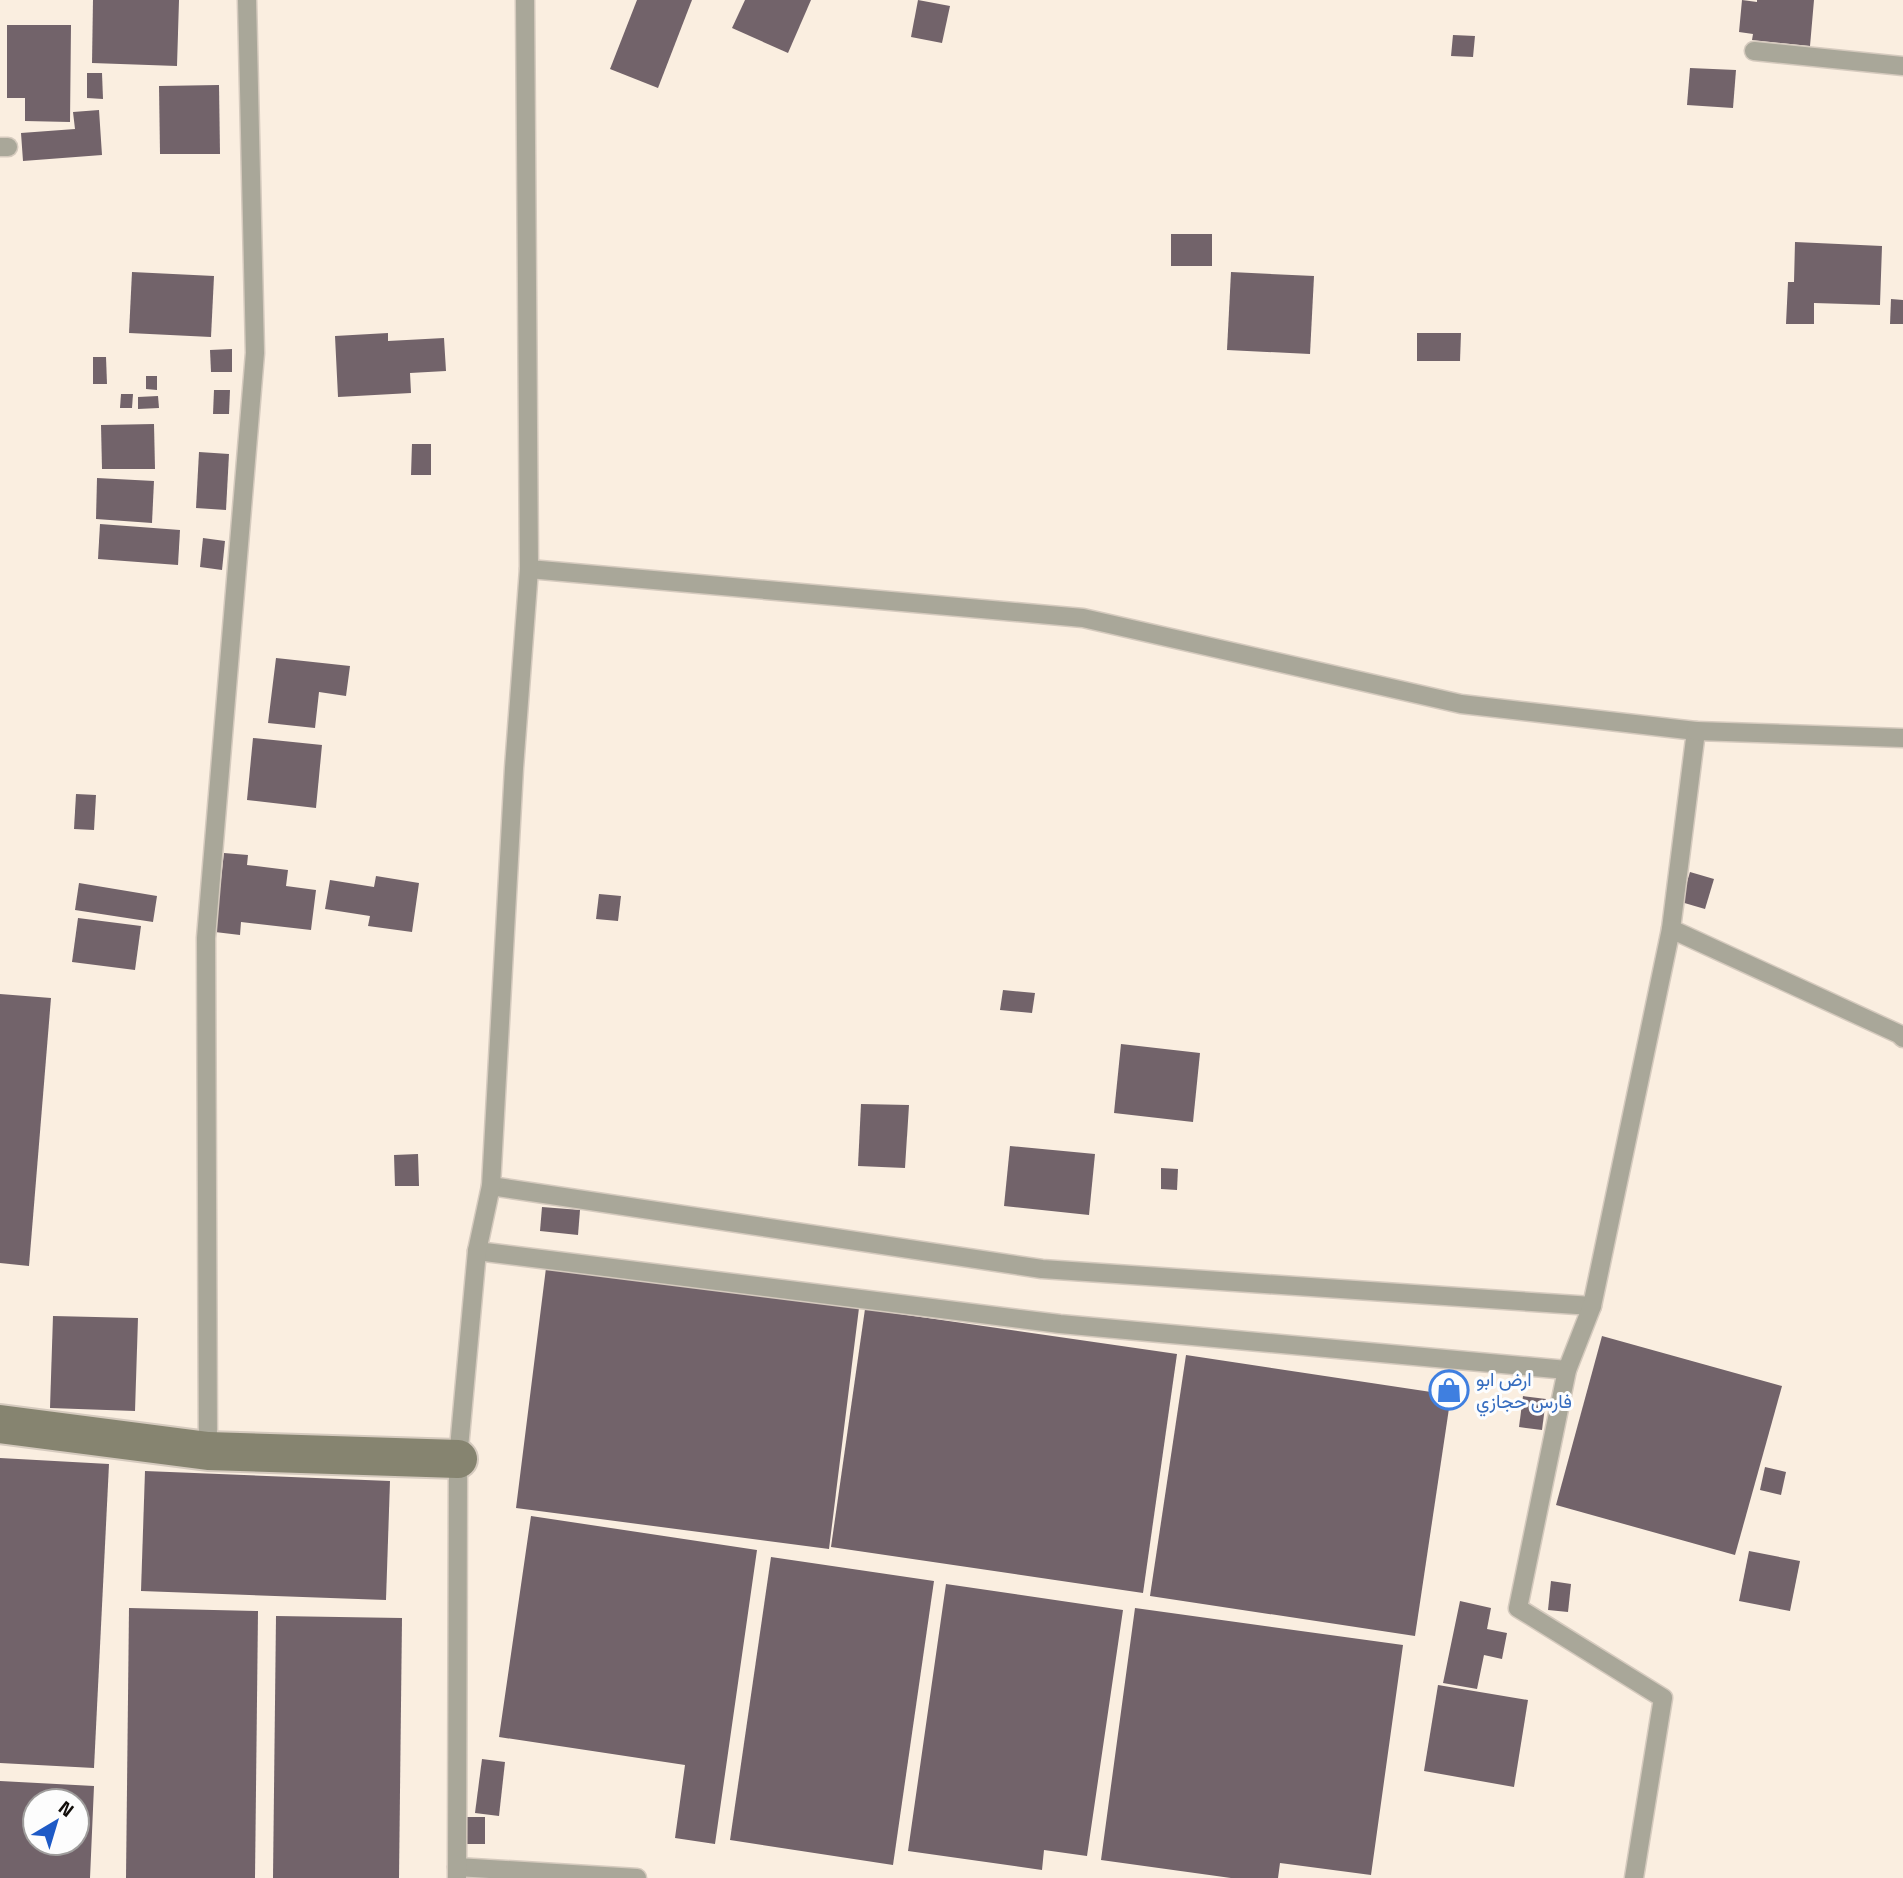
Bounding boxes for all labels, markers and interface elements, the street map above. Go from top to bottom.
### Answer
place label: ارض ابو فارس حجازي [1476,1364,1572,1417]
shop icon: ارض ابو فارس حجازي [1428,1369,1470,1411]
north arrow [21,1787,91,1857]
text: N [53,1793,81,1824]

